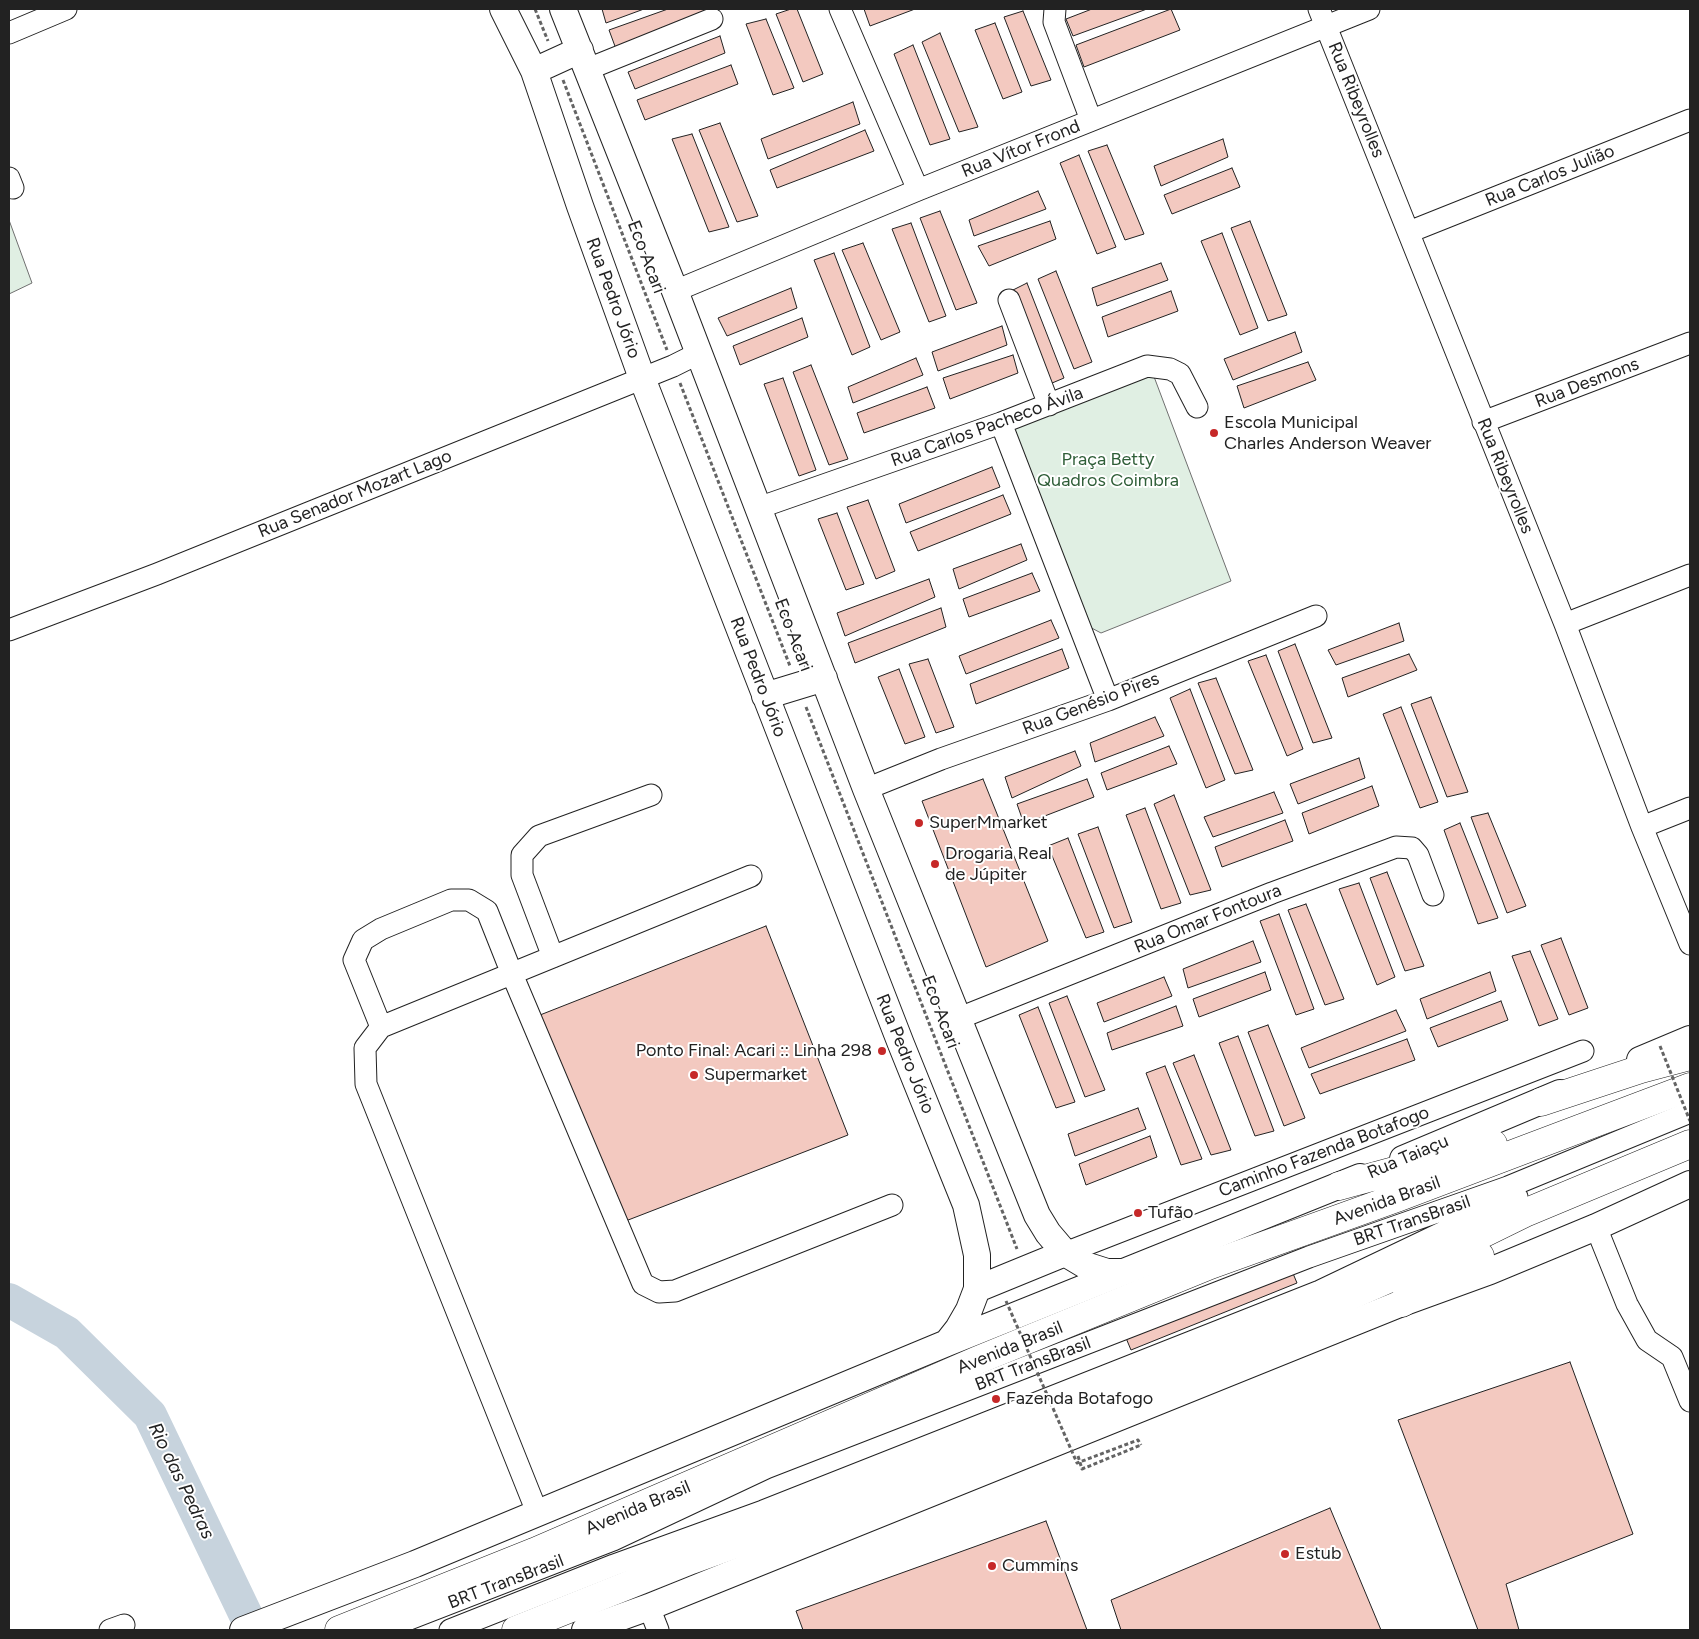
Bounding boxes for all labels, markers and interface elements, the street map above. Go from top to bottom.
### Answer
street label: Rua Ribeyrolles [1323,39,1389,161]
street label: Rua Vítor Frond [959,115,1083,183]
street label: Rua Carlos Julião [1482,140,1618,212]
street label: Eco Acari [622,217,670,297]
street label: Rua Pedro Jório [581,235,645,361]
street label: Rua Desmons [1532,353,1642,413]
street label: Rua Carlos Pacheco Ávila [888,382,1086,472]
place label: Escola Municipal Charles Anderson Weaver [1224,412,1431,454]
street label: Rua Ribeyrolles [1472,415,1538,537]
marker: Escola Municipal Charles Anderson Weaver [1208,427,1220,439]
street label: Rua Senador Mozart Lago [255,445,455,543]
park label: Praça Betty Quadros Coimbra [1037,449,1179,492]
street label: Eco Acari [769,595,817,675]
street label: Rua Pedro Jório [725,614,791,740]
street label: Rua Genésio Pires [1020,668,1162,740]
place label: SuperMmarket [929,812,1048,834]
marker: SuperMmarket [913,817,925,829]
place label: Drogaria Real de Júpiter [945,843,1052,886]
marker: Drogaria Real de Júpiter [929,858,941,870]
street label: Rua Omar Fontoura [1131,880,1285,958]
street label: Eco Acari [916,972,964,1052]
street label: Rua Pedro Jório [871,991,939,1117]
place label: Ponto Final: Acari :: Linha 298 [636,1040,872,1062]
marker: Ponto Final: Acari :: Linha 298 [876,1045,888,1057]
place label: Supermarket [704,1064,807,1086]
marker: Supermarket [688,1069,700,1081]
street label: Caminho Fazenda Botafogo [1216,1102,1432,1202]
street label: Rua Taiaçu [1364,1130,1452,1184]
street label: Avenida Brasil [1331,1172,1443,1230]
street label: BRT TransBrasil [1351,1191,1473,1251]
place label: Tufão [1148,1202,1193,1224]
marker: Tufão [1132,1207,1144,1219]
street label: Avenida Brasil [954,1317,1066,1379]
street label: BRT TransBrasil [972,1332,1094,1396]
place label: Fazenda Botafogo [1006,1388,1153,1410]
marker: Fazenda Botafogo [990,1393,1002,1405]
water label: Rio das Pedras [143,1419,219,1543]
street label: Avenida Brasil [582,1476,694,1540]
place label: Estub [1295,1543,1341,1565]
marker: Estub [1279,1548,1291,1560]
street label: BRT TransBrasil [445,1550,567,1614]
place label: Cummins [1002,1555,1078,1577]
marker: Cummins [986,1560,998,1572]

